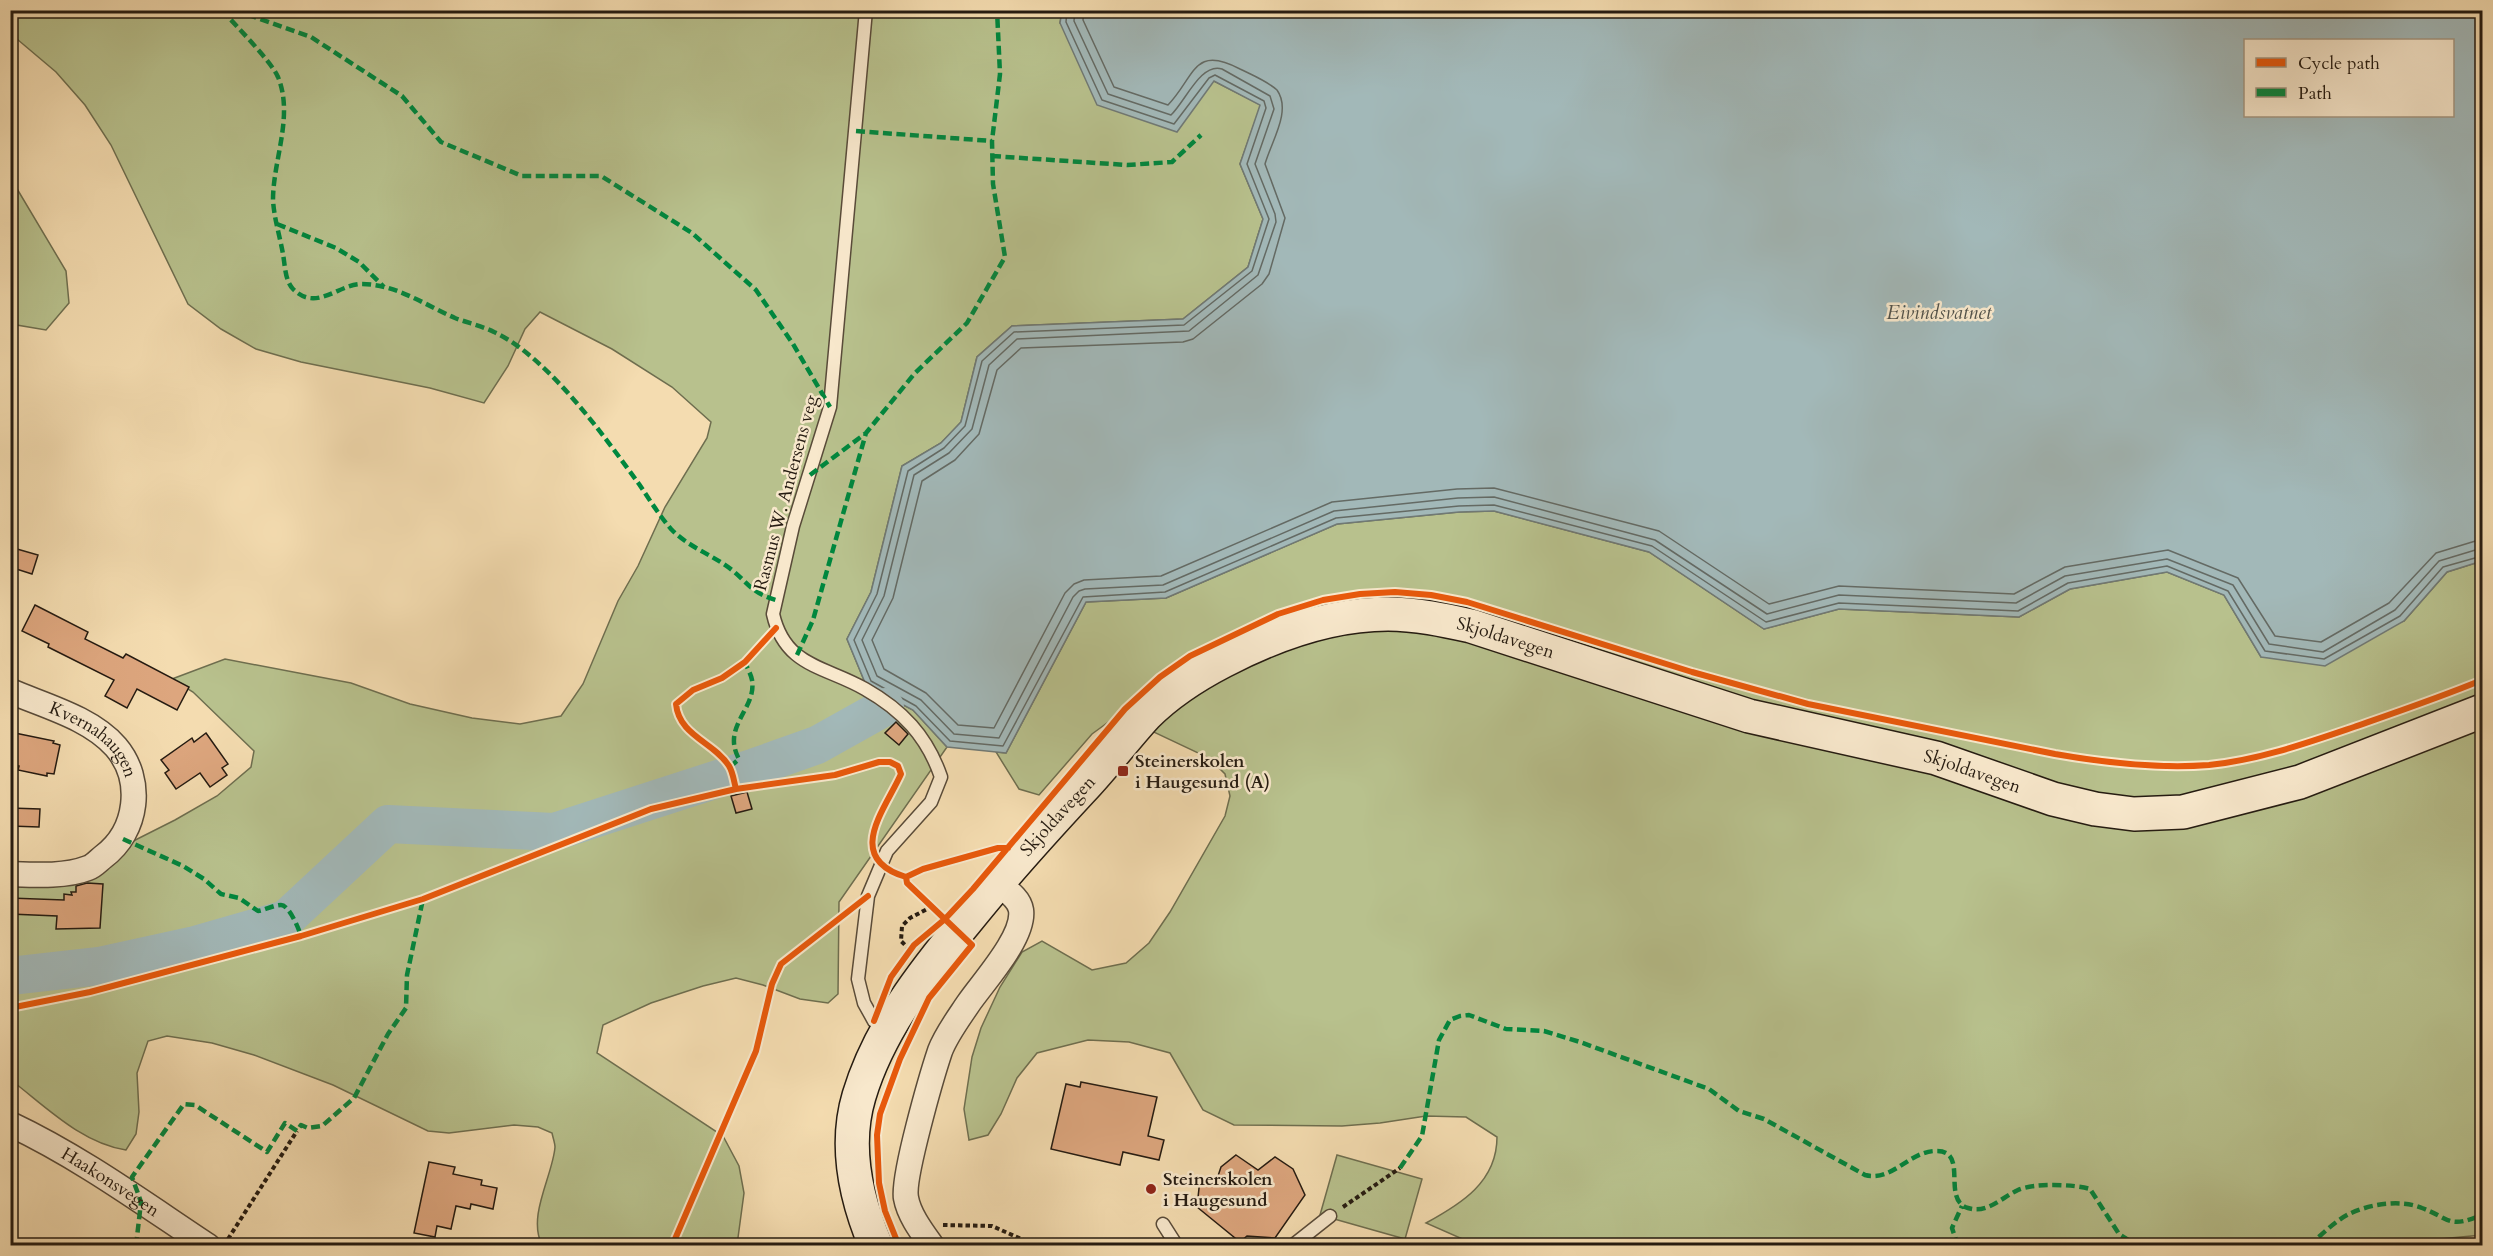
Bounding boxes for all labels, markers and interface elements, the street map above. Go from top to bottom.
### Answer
legend [2244,39,2454,117]
text: Cycle path [2298,51,2380,76]
text: Path [2298,81,2332,106]
water label: Eivindsvatnet [1887,299,1993,326]
street label: Rasmus W. Andersens veg [748,392,824,594]
street label: Skjoldavegen [1454,611,1558,665]
street label: Kvernahaugen [46,695,144,781]
street label: Skjoldavegen [1921,743,2025,800]
place label: Steinerskolen i Haugesund (A) [1135,749,1270,795]
marker: Steinerskolen i Haugesund (A) [1116,764,1130,778]
street label: Skjoldavegen [1014,769,1101,862]
street label: Haakonsvegen [57,1141,165,1223]
place label: Steinerskolen i Haugesund [1163,1167,1273,1213]
marker: Steinerskolen i Haugesund [1144,1182,1158,1196]

